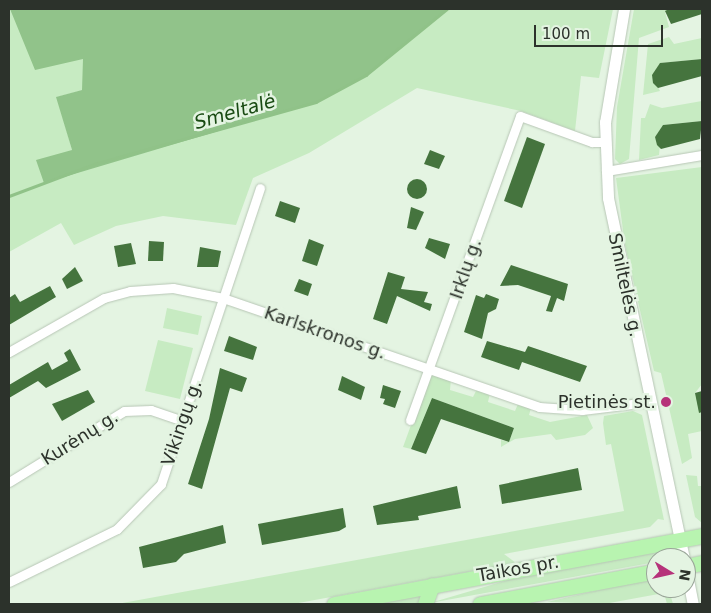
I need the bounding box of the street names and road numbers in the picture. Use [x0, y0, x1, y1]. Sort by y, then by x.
street label: Smiltelės g. [603, 231, 647, 339]
street label: Irklų g. [446, 236, 486, 302]
street label: Karlskronos g. [261, 302, 389, 364]
street label: Vikingų g. [157, 377, 207, 469]
street label: Kurėnų g. [38, 406, 122, 470]
street label: Taikos pr. [475, 551, 561, 587]

